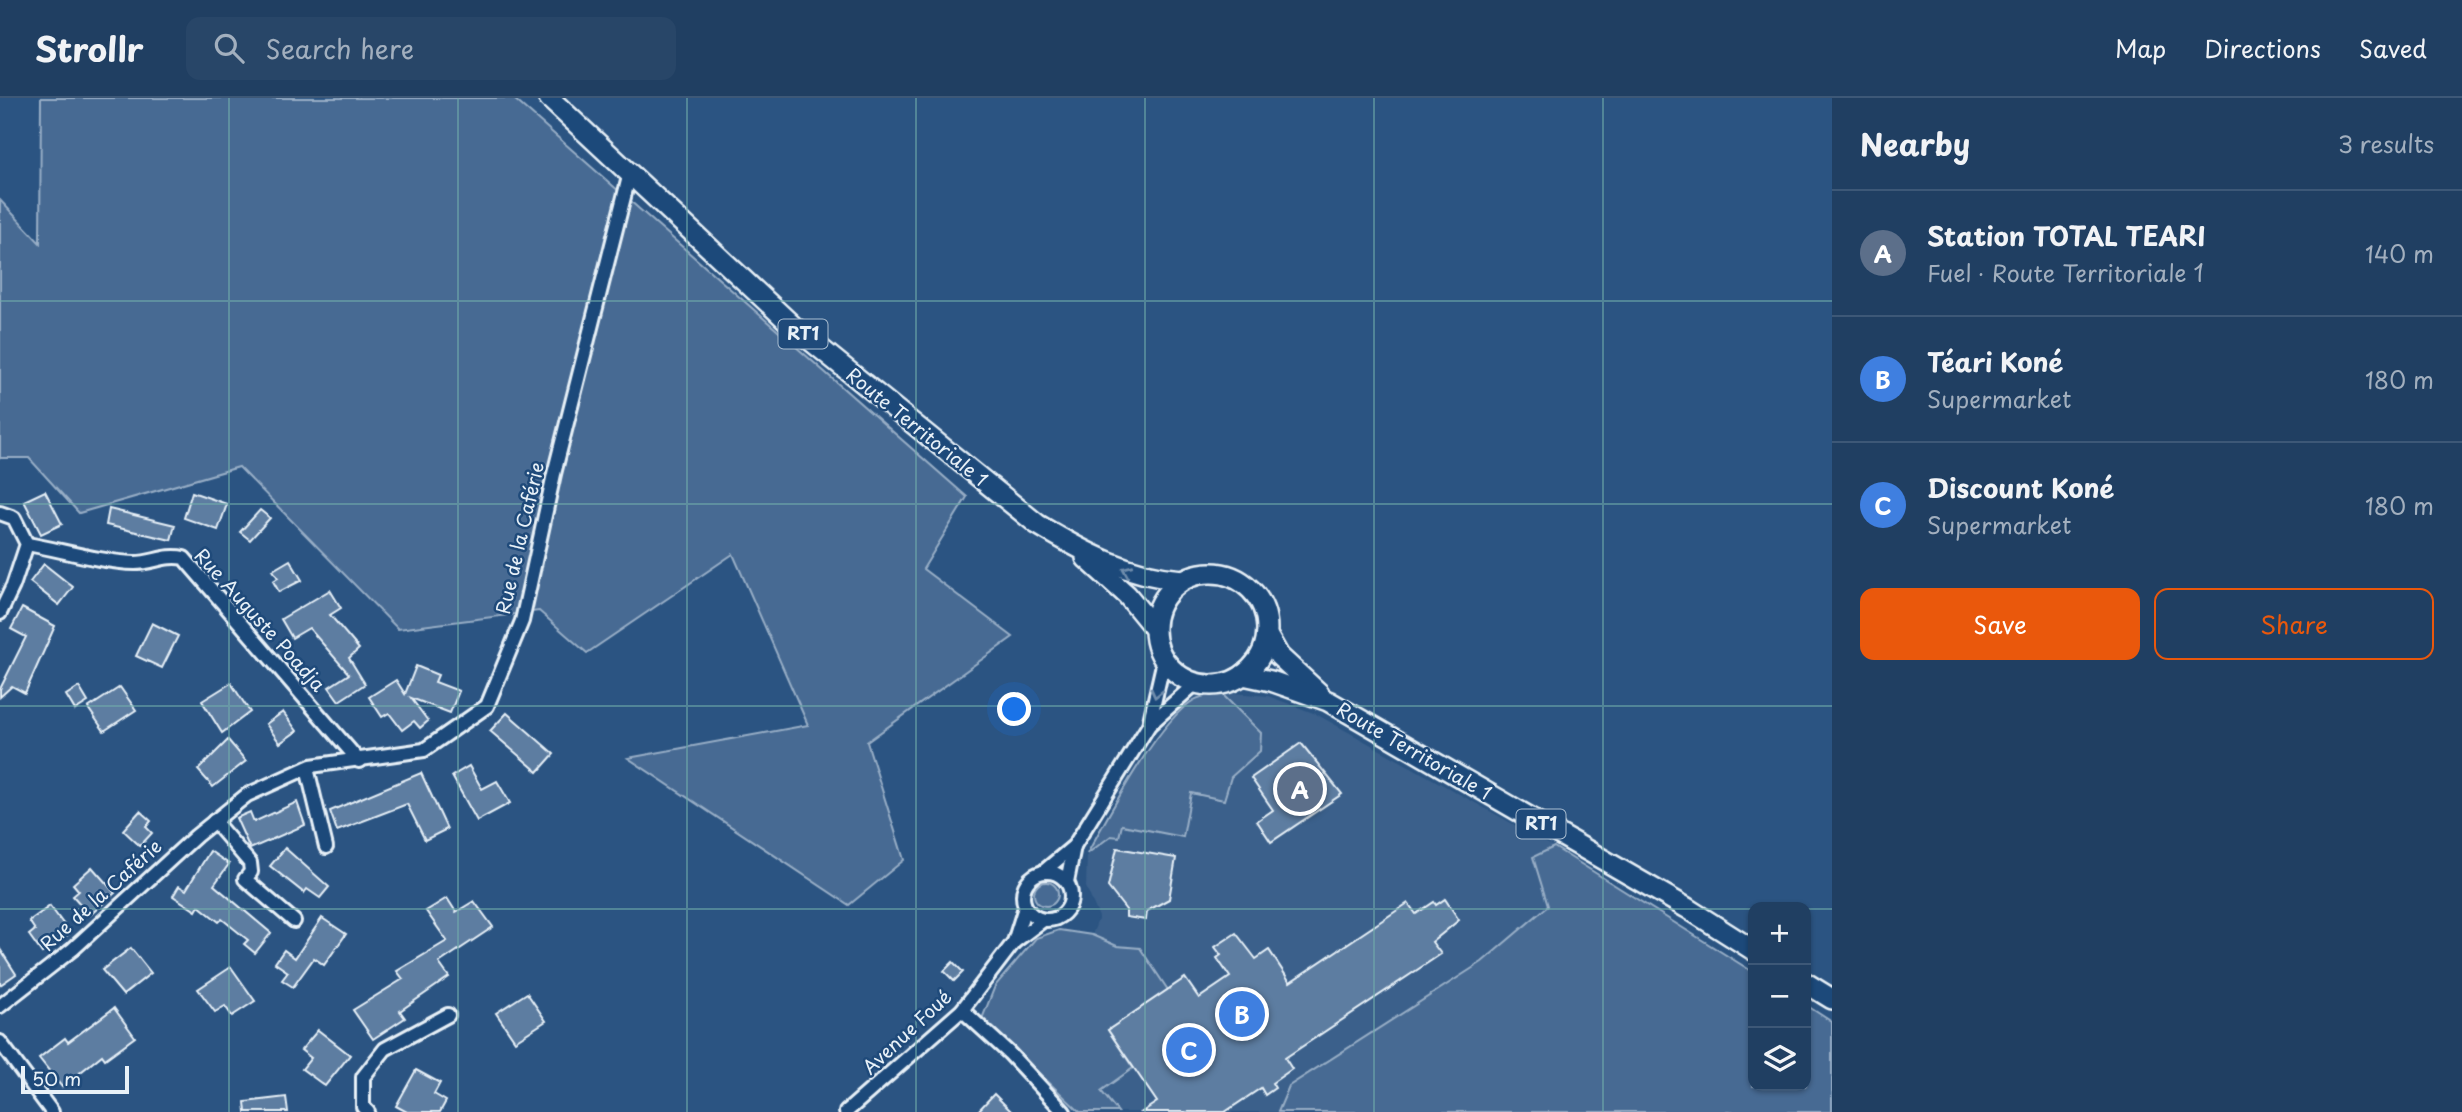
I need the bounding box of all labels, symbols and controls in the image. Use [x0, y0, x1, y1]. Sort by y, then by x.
search box [186, 17, 676, 80]
text: Strollr [35, 23, 144, 73]
icon: search [210, 29, 248, 67]
text: Search here [266, 29, 414, 68]
text: Map [2115, 30, 2166, 66]
text: Directions [2204, 30, 2321, 66]
text: Saved [2359, 30, 2427, 66]
text: Nearby [1860, 121, 1970, 166]
text: 3 results [2338, 126, 2434, 161]
text: Station TOTAL TEARI [1927, 216, 2206, 255]
text: A [1874, 236, 1892, 271]
text: 140 m [2365, 236, 2434, 271]
text: Fuel · Route Territoriale 1 [1927, 255, 2204, 290]
road number: RT1 [778, 320, 828, 348]
text: Téari Koné [1927, 342, 2063, 381]
street label: Route Territoriale 1 [841, 360, 995, 492]
text: B [1875, 362, 1891, 397]
text: 180 m [2365, 362, 2434, 397]
text: Supermarket [1927, 381, 2071, 416]
street label: Rue de la Caférie [488, 459, 550, 617]
text: Discount Koné [1927, 468, 2114, 507]
text: C [1874, 488, 1892, 523]
text: 180 m [2365, 488, 2434, 523]
text: Supermarket [1927, 507, 2071, 542]
street label: Rue Auguste Poadja [189, 542, 333, 697]
one-way arrow [1122, 564, 1134, 578]
button: Save [1860, 588, 2140, 660]
button: Share [2154, 588, 2434, 660]
one-way arrow [1150, 687, 1165, 699]
your location [997, 692, 1031, 726]
street label: Route Territoriale 1 [1332, 694, 1497, 806]
pin: A [1277, 763, 1323, 815]
road number: RT1 [1516, 810, 1566, 838]
street label: Rue de la Caférie [33, 832, 167, 957]
map controls [1748, 902, 1811, 1091]
button: + [1748, 902, 1811, 965]
button: − [1748, 965, 1811, 1028]
street label: Avenue Foué [855, 982, 957, 1080]
pin: B [1219, 988, 1265, 1040]
pin: C [1166, 1024, 1212, 1076]
button: layers [1748, 1028, 1811, 1091]
scale bar [21, 1063, 130, 1095]
text: 50 m [32, 1064, 81, 1092]

